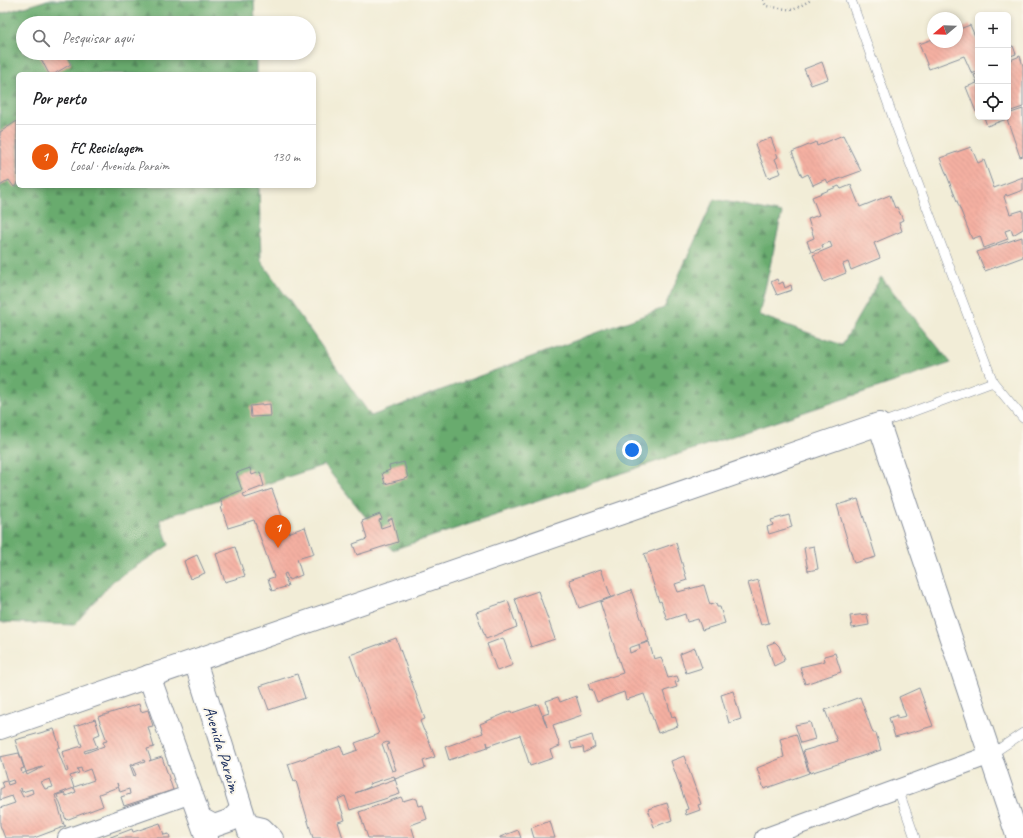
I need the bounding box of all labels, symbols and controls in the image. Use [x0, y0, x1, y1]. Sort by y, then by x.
north arrow [927, 12, 963, 48]
map controls [975, 12, 1011, 120]
button: + [975, 12, 1011, 48]
search box [16, 16, 316, 60]
icon: search [30, 27, 52, 49]
text: Pesquisar aqui [62, 29, 133, 48]
button: − [975, 48, 1011, 84]
button: locate [975, 84, 1011, 120]
text: Por perto [32, 88, 86, 109]
text: FC Reciclagem [70, 139, 143, 158]
text: 1 [42, 149, 48, 165]
text: 130 m [272, 149, 300, 165]
text: Local · Avenida Paraim [70, 158, 169, 174]
your location [622, 440, 642, 460]
pin: 1 [265, 515, 291, 548]
street label: Avenida Paraim [199, 703, 246, 796]

